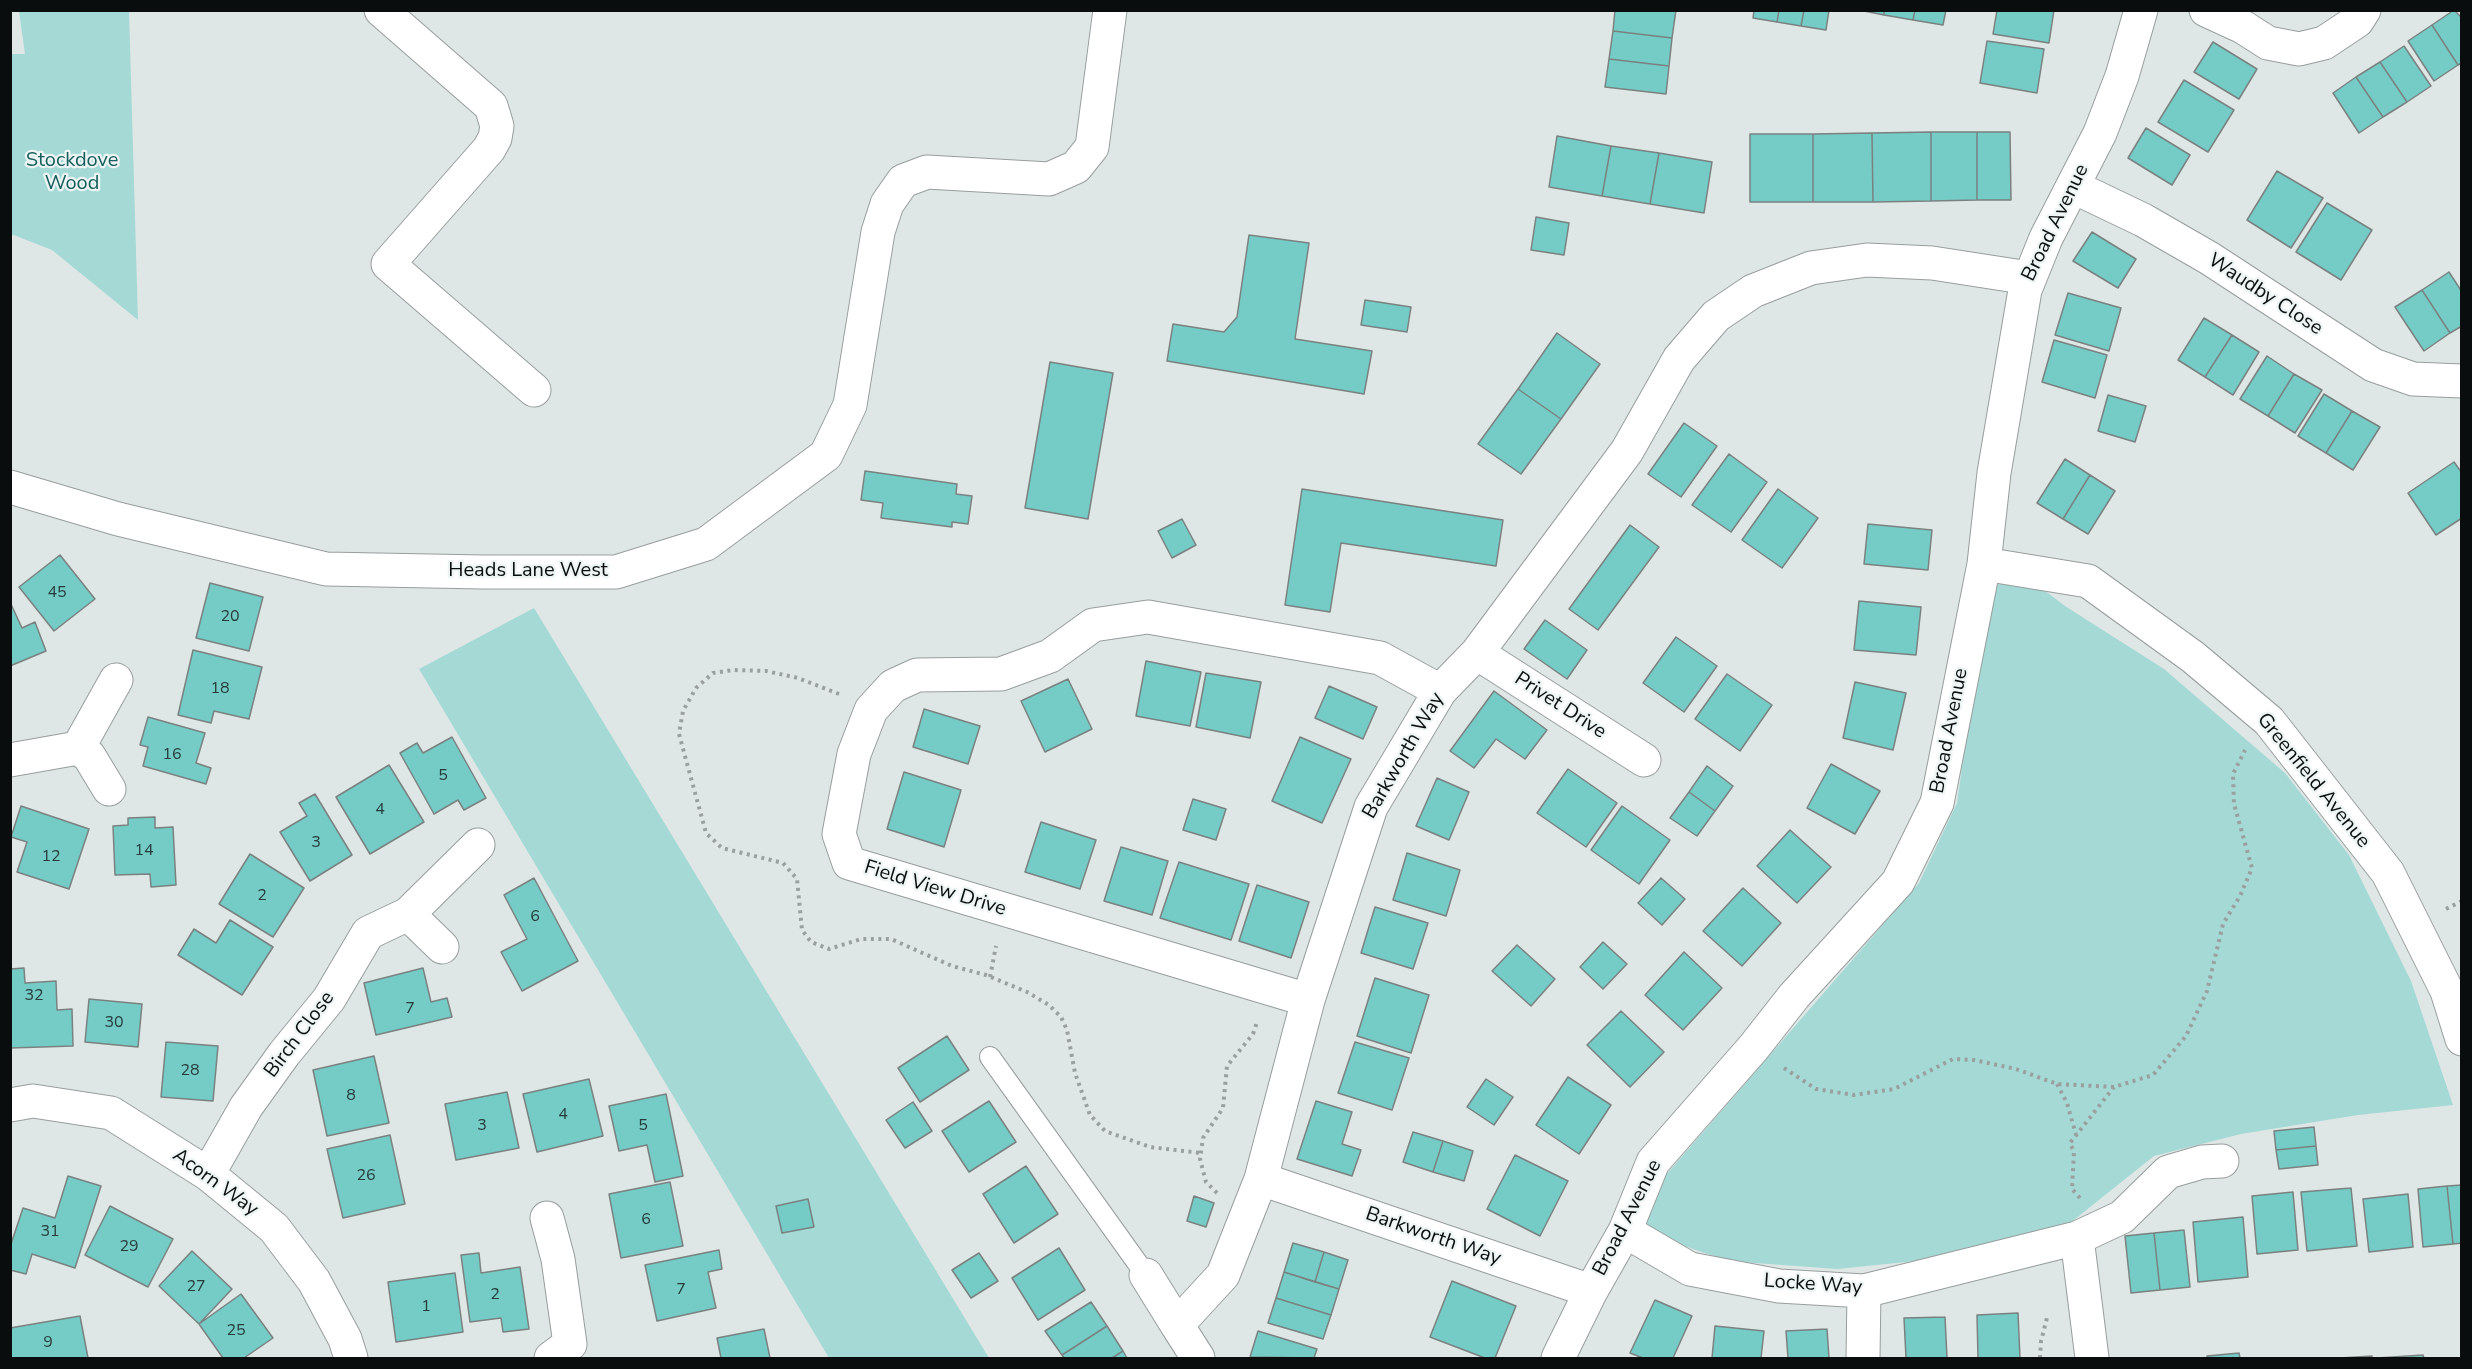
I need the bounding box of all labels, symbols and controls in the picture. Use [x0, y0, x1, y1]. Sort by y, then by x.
park label: Stockdove Wood [26, 149, 118, 196]
street label: Broad Avenue [2017, 161, 2095, 285]
street label: Waudby Close [2203, 249, 2327, 341]
street label: Heads Lane West [448, 559, 608, 583]
house number: 45 [47, 583, 67, 603]
house number: 20 [220, 607, 240, 627]
street label: Broad Avenue [1926, 666, 1974, 796]
street label: Privet Drive [1510, 667, 1610, 745]
house number: 18 [210, 679, 230, 699]
street label: Barkworth Way [1358, 689, 1450, 823]
street label: Greenfield Avenue [2251, 709, 2375, 853]
house number: 16 [162, 745, 182, 765]
house number: 5 [438, 766, 448, 786]
house number: 4 [375, 800, 385, 820]
house number: 3 [311, 833, 321, 853]
house number: 14 [134, 841, 154, 861]
house number: 12 [41, 847, 61, 867]
street label: Field View Drive [861, 856, 1009, 922]
house number: 2 [257, 886, 267, 906]
house number: 6 [530, 907, 540, 927]
house number: 32 [24, 986, 44, 1006]
street label: Birch Close [260, 987, 340, 1083]
house number: 7 [405, 999, 415, 1019]
house number: 30 [104, 1013, 124, 1033]
house number: 28 [180, 1061, 200, 1081]
house number: 8 [346, 1086, 356, 1106]
house number: 4 [558, 1105, 568, 1125]
house number: 3 [477, 1116, 487, 1136]
house number: 5 [638, 1116, 648, 1136]
street label: Acorn Way [168, 1144, 262, 1222]
street label: Broad Avenue [1588, 1156, 1668, 1280]
house number: 26 [356, 1166, 376, 1186]
street label: Barkworth Way [1362, 1203, 1504, 1271]
house number: 6 [641, 1210, 651, 1230]
house number: 31 [40, 1222, 60, 1242]
house number: 29 [119, 1237, 139, 1257]
street label: Locke Way [1763, 1270, 1863, 1300]
house number: 27 [186, 1277, 206, 1297]
house number: 7 [676, 1280, 686, 1300]
house number: 2 [490, 1285, 500, 1305]
house number: 1 [421, 1297, 431, 1317]
house number: 25 [226, 1321, 246, 1341]
house number: 9 [43, 1333, 53, 1353]

